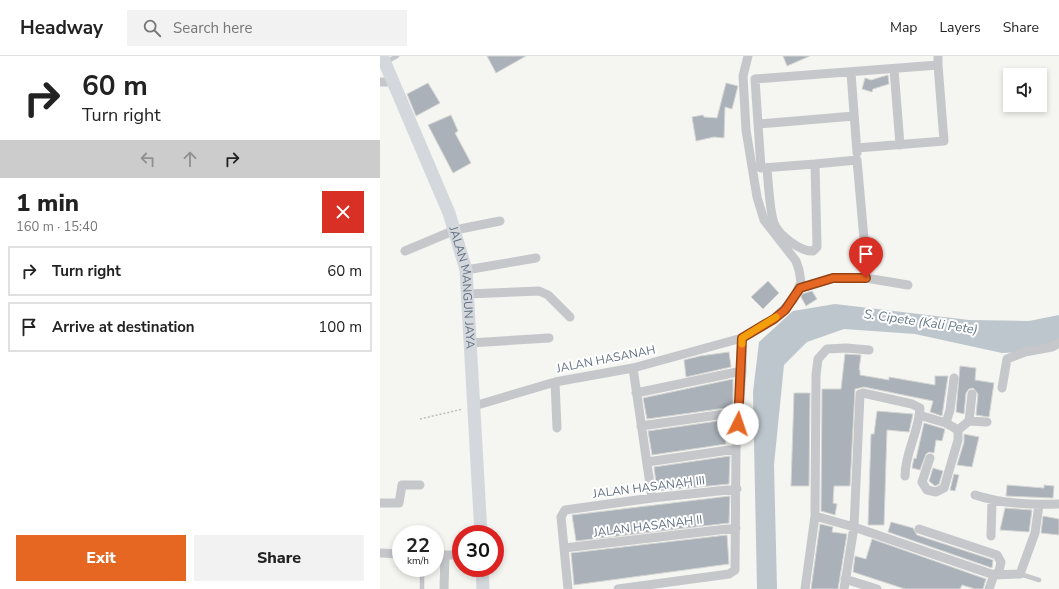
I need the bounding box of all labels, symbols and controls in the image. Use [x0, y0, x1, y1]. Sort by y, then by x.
search box [127, 10, 407, 46]
text: Headway [20, 15, 103, 41]
icon: search [141, 17, 163, 39]
text: Search here [173, 18, 253, 38]
text: Map [890, 18, 917, 37]
text: Layers [939, 18, 981, 37]
text: Share [1003, 18, 1039, 37]
text: 60 m [82, 67, 148, 105]
map controls [1003, 68, 1047, 112]
button: sound [1003, 68, 1047, 112]
icon: right [16, 72, 68, 124]
text: Turn right [82, 103, 161, 127]
icon: left [137, 148, 159, 170]
icon: ahead [179, 148, 201, 170]
icon: right [221, 148, 243, 170]
text: 1 min [16, 187, 79, 219]
button: close [322, 191, 364, 233]
text: 160 m · 15:40 [16, 218, 98, 236]
street label: JALAN MANGUN JAYA [445, 223, 478, 349]
pin [849, 237, 883, 278]
icon: arrive [855, 243, 877, 265]
icon: right [18, 260, 40, 282]
text: Turn right [52, 261, 121, 281]
text: 60 m [327, 261, 362, 281]
water label: S. Cipete (Kali Pete) [863, 305, 979, 339]
icon: arrive [18, 316, 40, 338]
text: Arrive at destination [52, 317, 195, 337]
text: 100 m [318, 317, 362, 337]
street label: JALAN HASANAH [554, 342, 657, 377]
position arrow [717, 403, 759, 445]
street label: JALAN HASANAH III [591, 472, 706, 502]
street label: JALAN HASANAH II [592, 511, 703, 541]
speed limit sign: 30 [452, 525, 504, 577]
text: 22 [406, 532, 430, 559]
button: Exit [16, 535, 186, 581]
button: Share [194, 535, 364, 581]
text: km/h [407, 554, 429, 568]

